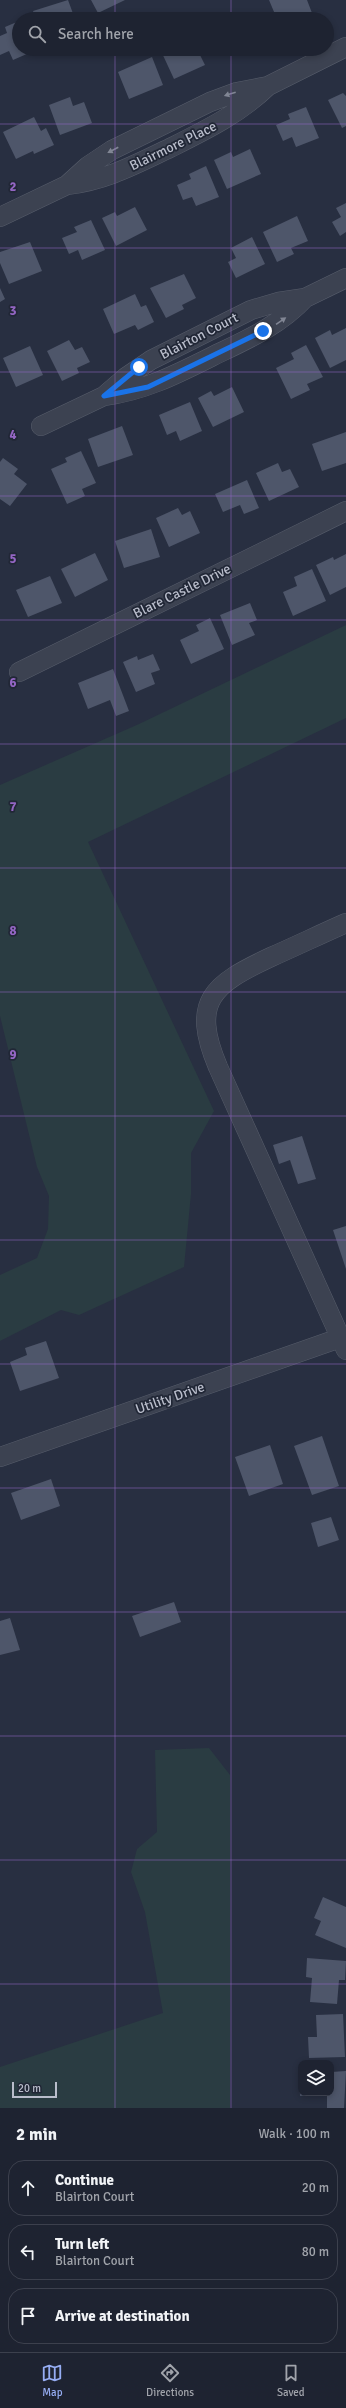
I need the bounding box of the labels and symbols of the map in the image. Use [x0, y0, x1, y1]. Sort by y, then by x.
one-way arrow [224, 91, 236, 97]
street label: Blairmore Place [127, 118, 219, 174]
one-way arrow [107, 147, 119, 153]
text: 2 [9, 179, 17, 195]
text: 3 [9, 303, 17, 319]
street label: Blairton Court [157, 309, 241, 363]
one-way arrow [275, 317, 286, 325]
route end [254, 322, 272, 340]
route start [130, 358, 148, 376]
text: 4 [9, 427, 17, 443]
text: 5 [9, 551, 17, 567]
street label: Blare Castle Drive [130, 560, 234, 622]
text: 6 [9, 675, 17, 691]
text: 7 [9, 799, 17, 815]
text: 8 [9, 923, 17, 939]
text: 9 [9, 1047, 17, 1063]
street label: Utility Drive [133, 1378, 207, 1418]
scale bar [12, 2080, 57, 2099]

